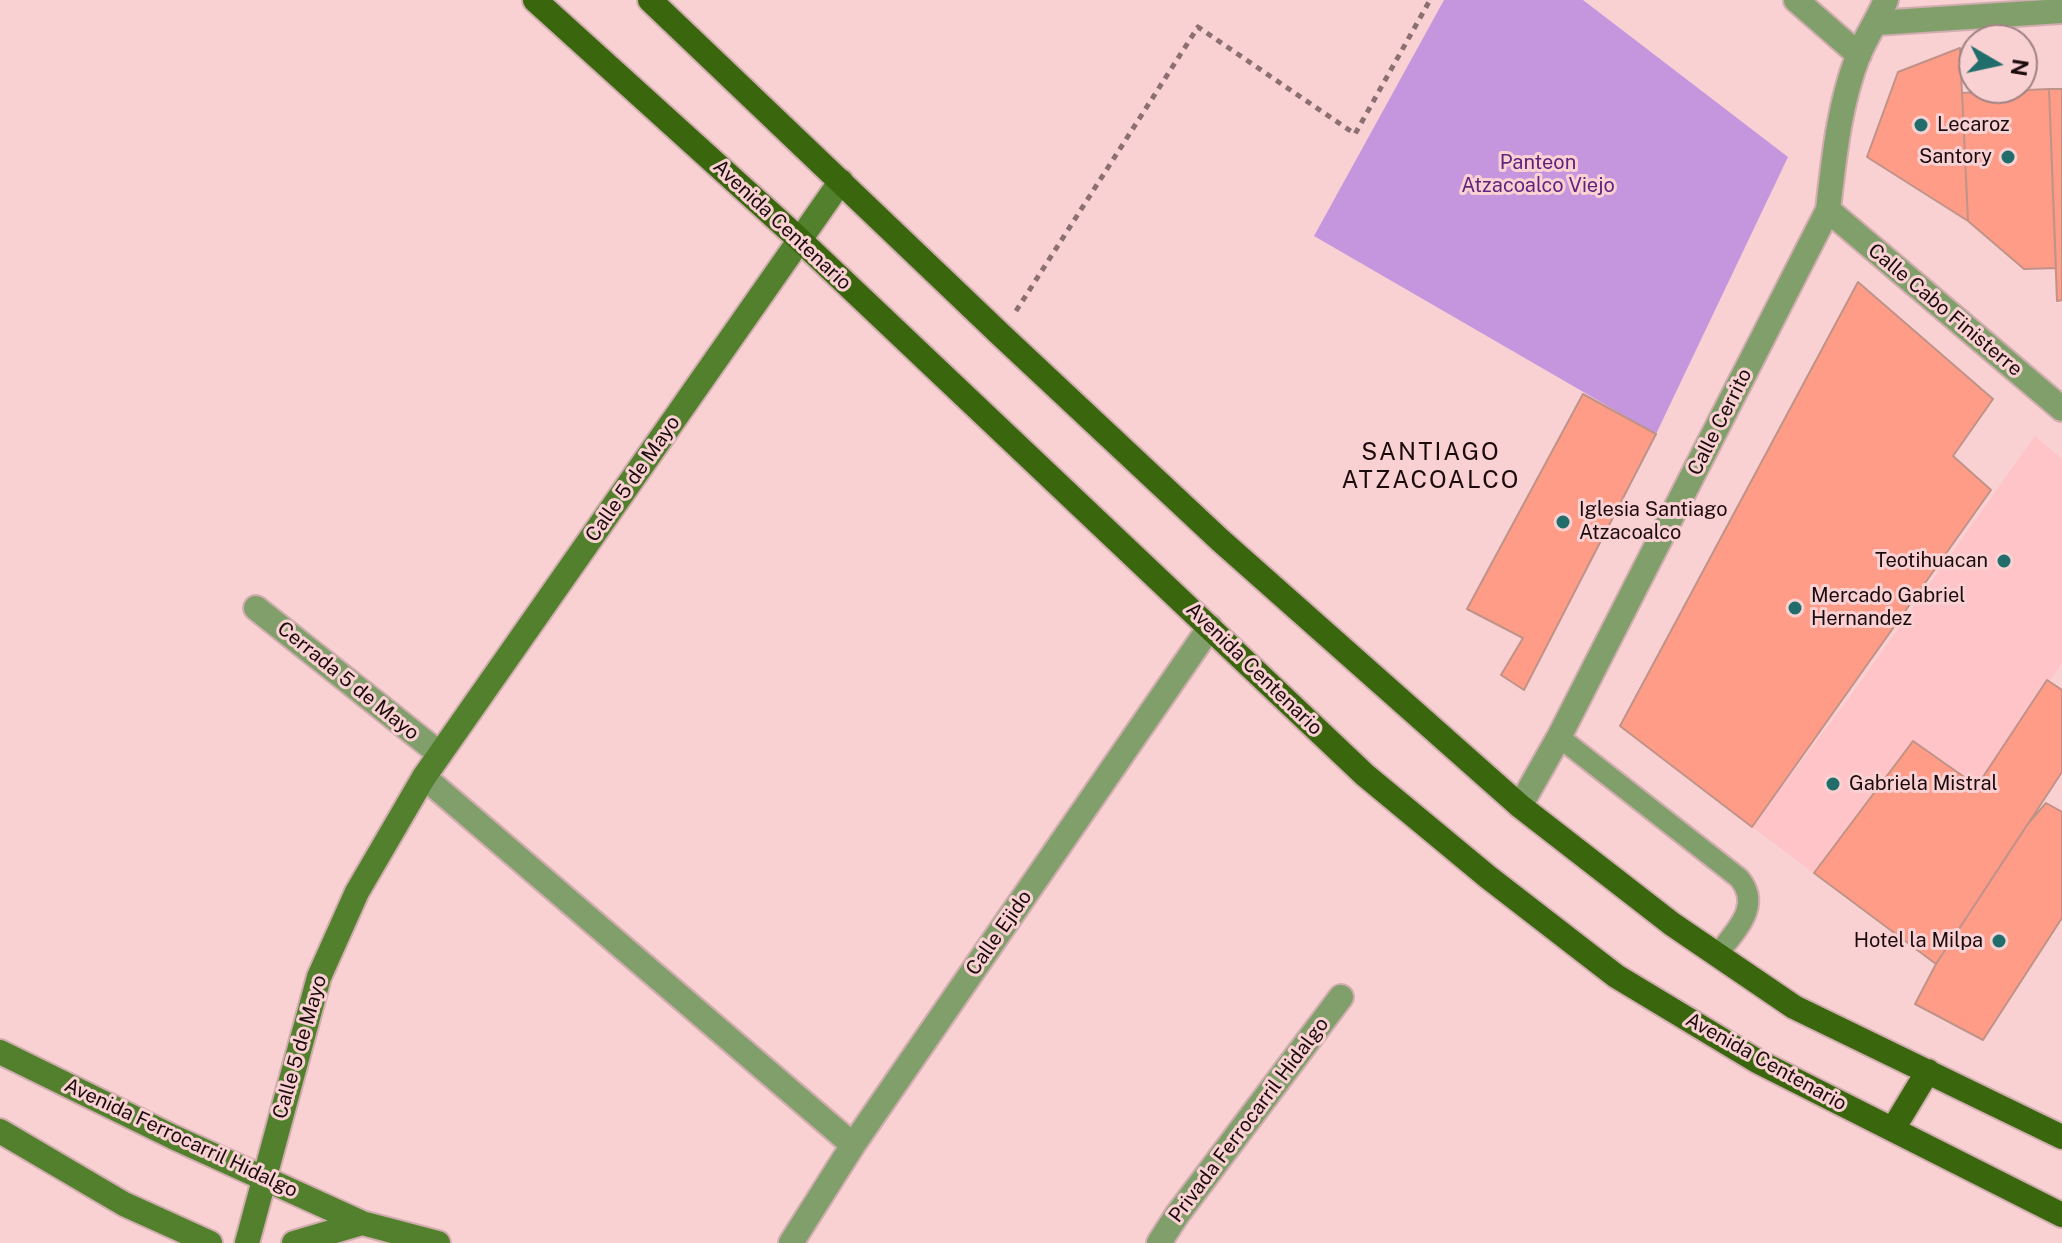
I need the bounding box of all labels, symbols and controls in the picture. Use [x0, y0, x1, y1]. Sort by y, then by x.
north arrow [1958, 24, 2038, 104]
text: N [2006, 57, 2034, 78]
place label: Lecaroz [1937, 113, 2010, 137]
marker: Lecaroz [1912, 116, 1930, 134]
place label: Santory [1919, 145, 1992, 169]
marker: Santory [1999, 148, 2017, 166]
park label: Panteon Atzacoalco Viejo [1461, 151, 1615, 198]
street label: Avenida Centenario [708, 155, 856, 295]
street label: Calle Cabo Finisterre [1863, 238, 2027, 382]
street label: Calle Cerrito [1683, 365, 1757, 479]
street label: Calle 5 de Mayo [581, 411, 685, 547]
district label: SANTIAGO ATZACOALCO [1342, 439, 1520, 495]
place label: Iglesia Santiago Atzacoalco [1579, 498, 1728, 545]
marker: Iglesia Santiago Atzacoalco [1554, 513, 1572, 531]
place label: Teotihuacan [1875, 549, 1988, 573]
marker: Teotihuacan [1995, 552, 2013, 570]
place label: Mercado Gabriel Hernandez [1811, 584, 1965, 631]
street label: Avenida Centenario [1181, 598, 1327, 740]
marker: Mercado Gabriel Hernandez [1786, 599, 1804, 617]
street label: Cerrada 5 de Mayo [272, 617, 424, 745]
place label: Gabriela Mistral [1849, 772, 1998, 796]
marker: Gabriela Mistral [1824, 775, 1842, 793]
street label: Calle Ejido [961, 886, 1037, 980]
place label: Hotel la Milpa [1854, 929, 1983, 953]
marker: Hotel la Milpa [1990, 932, 2008, 950]
street label: Calle 5 de Mayo [268, 972, 332, 1122]
street label: Avenida Centenario [1681, 1008, 1851, 1116]
street label: Privada Ferrocarril Hidalgo [1164, 1013, 1334, 1227]
street label: Avenida Ferrocarril Hidalgo [61, 1073, 301, 1203]

